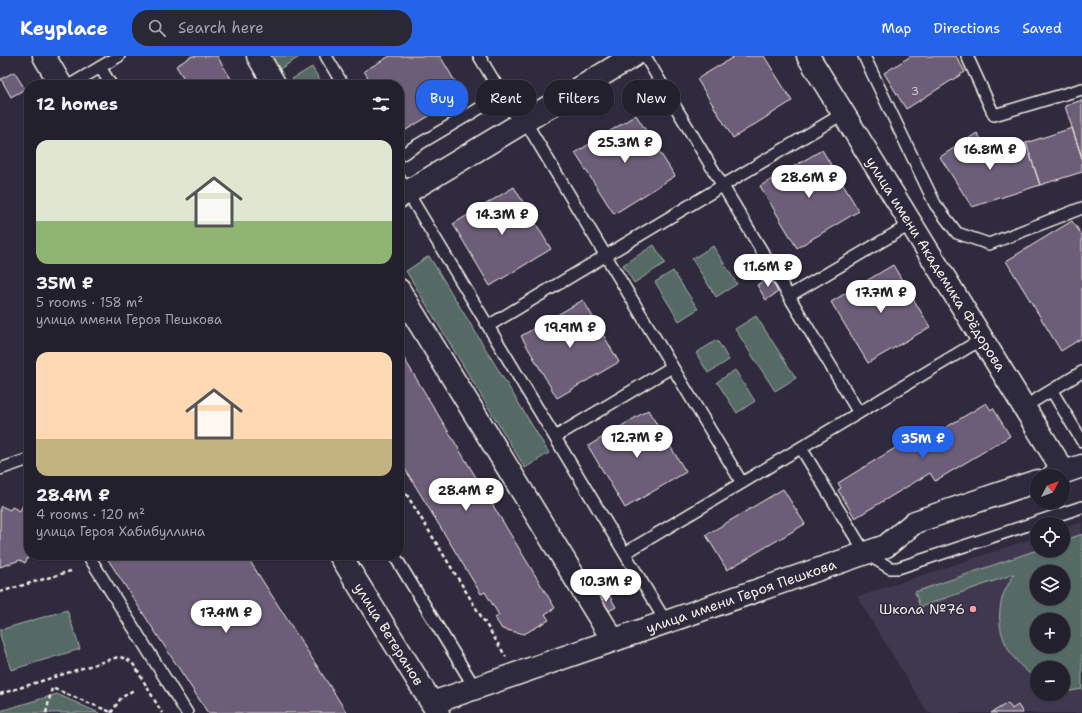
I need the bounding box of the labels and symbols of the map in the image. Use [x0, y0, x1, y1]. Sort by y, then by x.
house number: 3 [911, 83, 919, 99]
pin: 25.3M ₽ [588, 130, 662, 164]
pin: 16.8M ₽ [953, 137, 1027, 171]
street label: улица имени Академика Фёдорова [862, 153, 1010, 375]
pin: 28.6M ₽ [772, 165, 846, 199]
pin: 14.3M ₽ [465, 202, 539, 236]
pin: 11.6M ₽ [731, 254, 805, 288]
pin: 17.7M ₽ [844, 280, 918, 314]
pin: 19.9M ₽ [533, 315, 607, 349]
pin: 12.7M ₽ [600, 425, 674, 459]
pin: 35M ₽ [895, 426, 951, 460]
north arrow [1030, 469, 1070, 509]
pin: 28.4M ₽ [429, 478, 503, 512]
street label: улица имени Героя Пешкова [643, 555, 839, 637]
pin: 10.3M ₽ [569, 569, 643, 603]
street label: улица Ветеранов [350, 579, 428, 689]
pin: 17.4M ₽ [189, 600, 263, 634]
place label: Школа №76 [879, 600, 965, 618]
marker: Школа №76 [968, 604, 978, 614]

